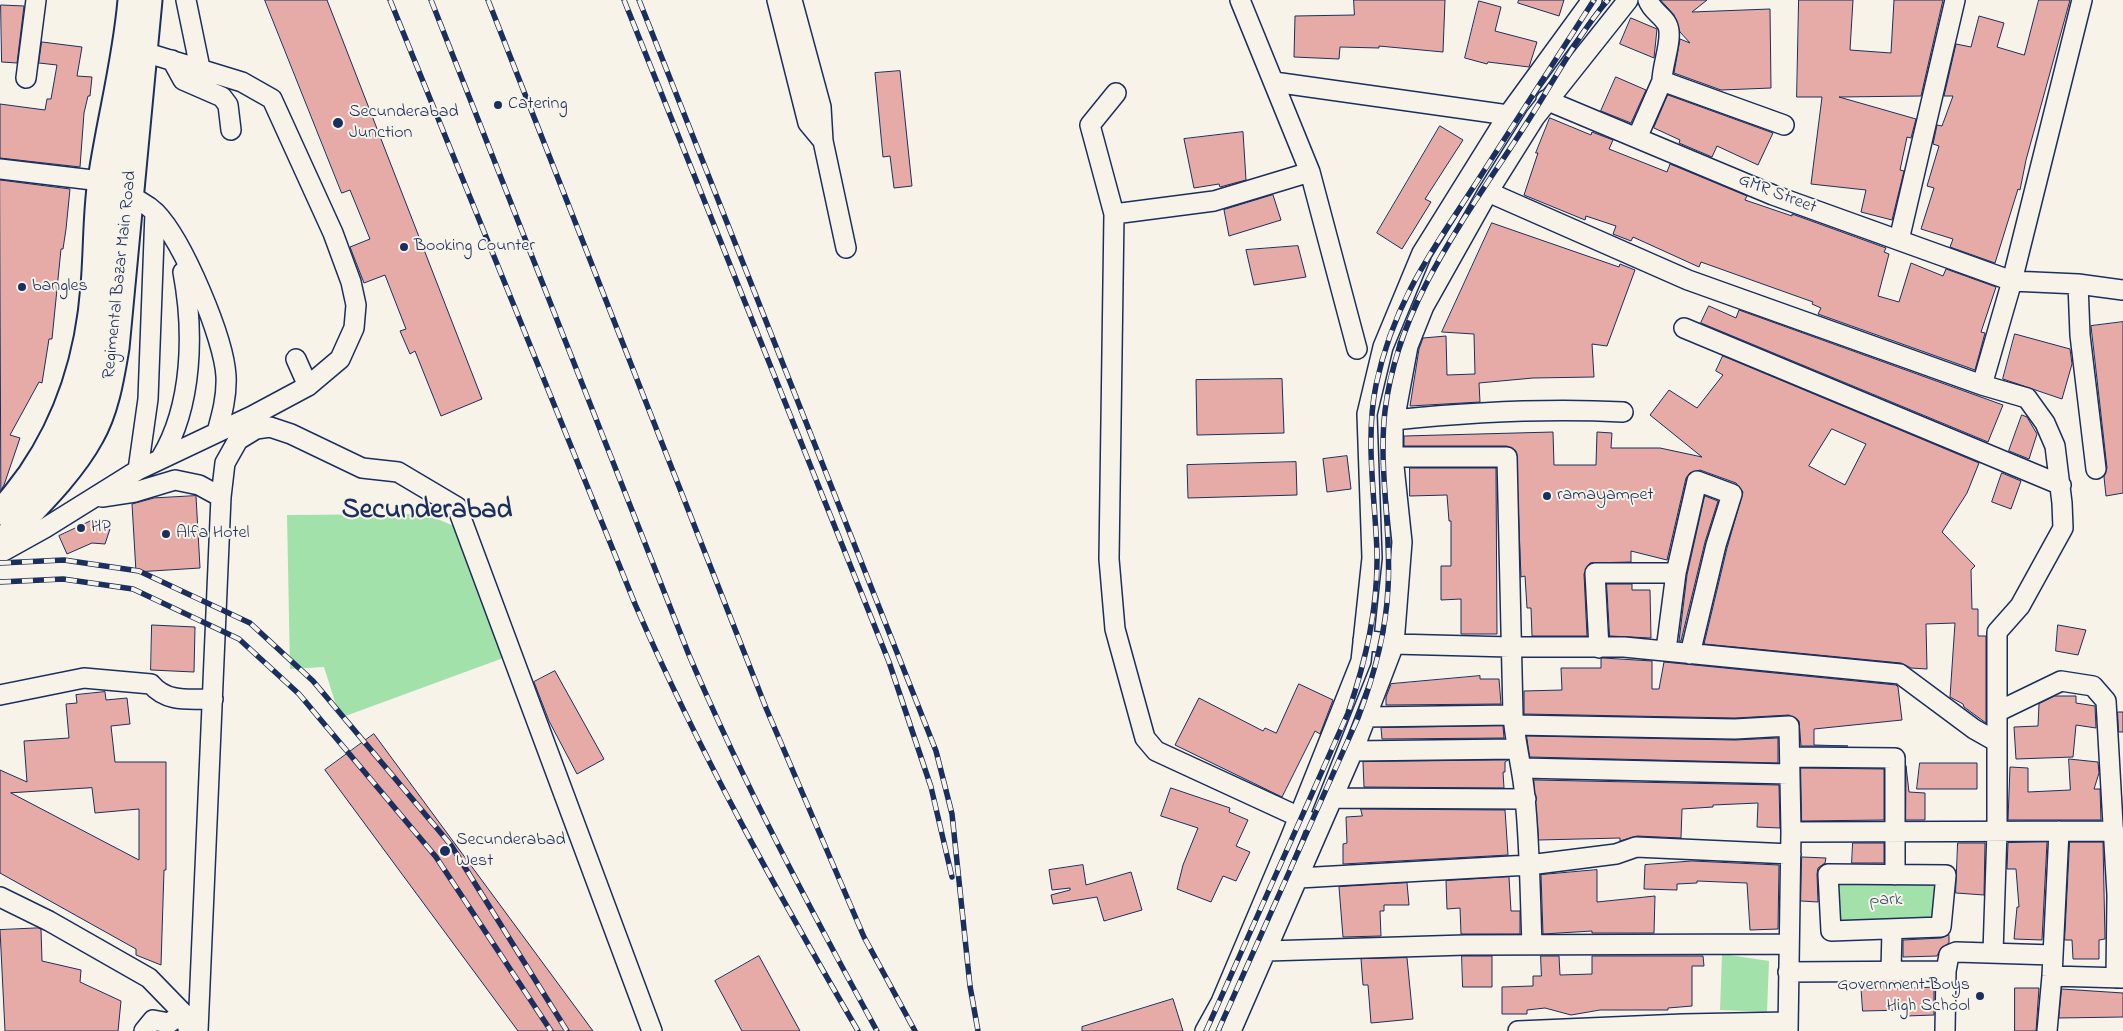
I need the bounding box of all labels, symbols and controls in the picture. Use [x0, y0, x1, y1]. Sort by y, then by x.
place label: Catering [508, 94, 568, 116]
marker: Catering [492, 99, 504, 111]
place label: Secunderabad Junction [349, 102, 459, 144]
marker: Secunderabad Junction [331, 116, 345, 130]
street label: Regimental Bazar Main Road [99, 170, 143, 380]
street label: GMR Street [1735, 170, 1819, 220]
place label: Booking Counter [414, 236, 535, 258]
marker: Booking Counter [398, 241, 410, 253]
place label: bangles [32, 276, 88, 298]
marker: bangles [16, 281, 28, 293]
place label: ramayampet [1557, 485, 1654, 507]
marker: ramayampet [1541, 490, 1553, 502]
district label: Secunderabad [342, 495, 512, 529]
place label: HP [91, 517, 111, 539]
marker: HP [75, 522, 87, 534]
place label: Alfa Hotel [176, 523, 250, 545]
marker: Alfa Hotel [160, 528, 172, 540]
place label: Secunderabad West [456, 830, 566, 872]
marker: Secunderabad West [438, 844, 452, 858]
park label: park [1870, 890, 1902, 912]
place label: Government Boys High School [1837, 975, 1970, 1018]
marker: Government Boys High School [1974, 990, 1986, 1002]

